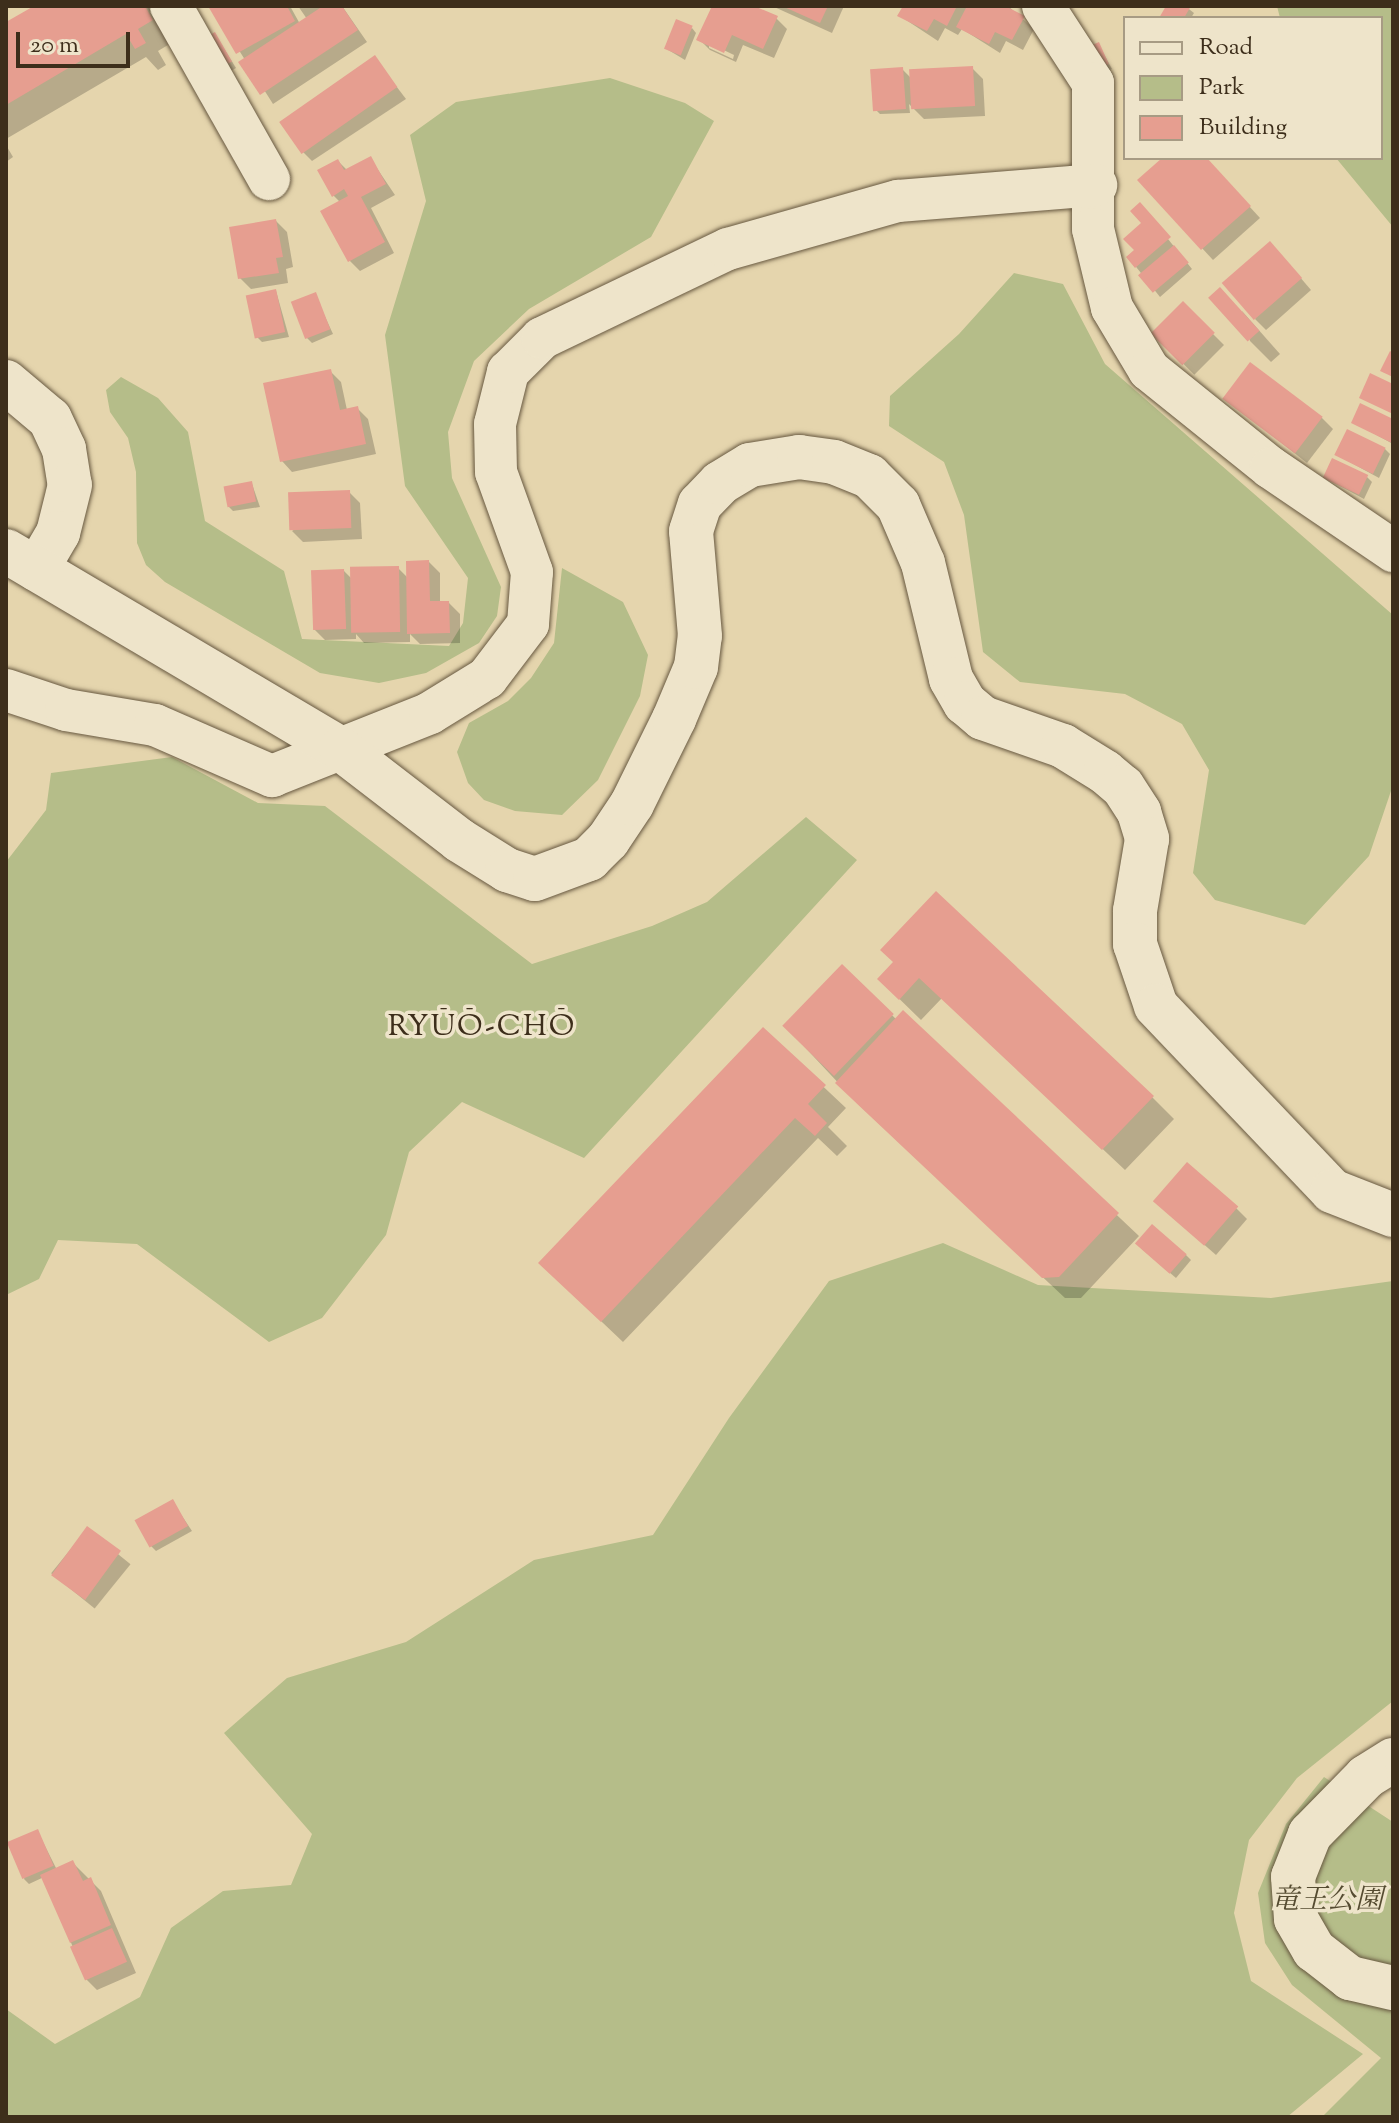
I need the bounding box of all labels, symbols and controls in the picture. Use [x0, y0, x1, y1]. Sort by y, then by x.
scale bar [20, 16, 134, 66]
legend [1123, 16, 1383, 160]
text: 20 m [30, 29, 79, 63]
text: Road [1199, 31, 1253, 65]
text: Park [1199, 71, 1245, 105]
text: Building [1199, 111, 1287, 145]
district label: RYŪŌ-CHŌ [388, 1010, 576, 1046]
park label: 竜王公園 [1271, 1884, 1383, 1918]

